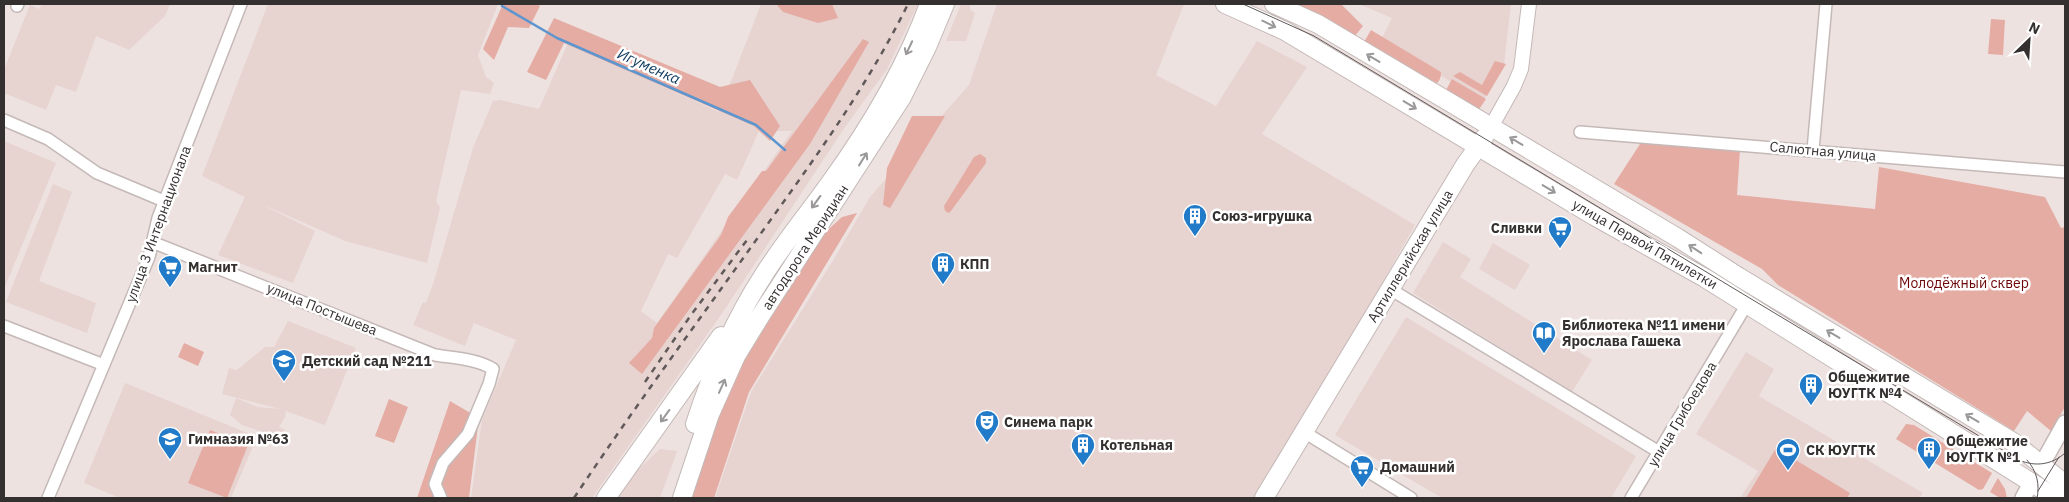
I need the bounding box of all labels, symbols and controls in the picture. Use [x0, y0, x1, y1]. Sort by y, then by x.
north arrow [2004, 15, 2054, 65]
text: N [2026, 18, 2043, 39]
one-way arrow [1261, 19, 1276, 29]
one-way arrow [904, 41, 914, 56]
water label: Игуменка [615, 44, 684, 88]
one-way arrow [1367, 52, 1381, 62]
one-way arrow [1402, 101, 1416, 111]
one-way arrow [1510, 136, 1524, 146]
street label: Салютная улица [1769, 137, 1878, 165]
street label: улица 3 Интернационала [121, 143, 195, 305]
one-way arrow [858, 153, 868, 167]
street label: автодорога Меридиан [758, 181, 852, 313]
one-way arrow [1542, 184, 1556, 194]
street label: Артиллерийская улица [1363, 186, 1457, 326]
one-way arrow [811, 195, 822, 208]
street label: улица Первой Пятилетки [1569, 195, 1721, 293]
building icon: Союз-игрушка [1182, 203, 1208, 237]
place label: Союз-игрушка [1212, 207, 1312, 225]
supermarket icon: Сливки [1547, 215, 1573, 249]
place label: Сливки [1491, 219, 1542, 237]
one-way arrow [1688, 244, 1702, 254]
building icon: КПП [930, 251, 956, 285]
supermarket icon: Магнит [157, 254, 183, 288]
place label: КПП [960, 255, 989, 273]
place label: Магнит [188, 258, 238, 276]
park label: Молодёжный сквер [1899, 274, 2029, 292]
street label: улица Постышева [264, 279, 380, 340]
place label: Библиотека №11 имени Ярослава Гашека [1562, 316, 1725, 350]
library icon: Библиотека №11 имени Ярослава Гашека [1531, 320, 1557, 354]
one-way arrow [1826, 329, 1840, 339]
school or university icon: Детский сад №211 [271, 348, 297, 382]
place label: Детский сад №211 [302, 352, 432, 370]
street label: улица Грибоедова [1644, 358, 1721, 470]
place label: Общежитие ЮУГТК №4 [1828, 368, 1910, 402]
building icon: Общежитие ЮУГТК №4 [1798, 372, 1824, 406]
one-way arrow [718, 379, 728, 394]
one-way arrow [660, 409, 670, 423]
theatre icon: Синема парк [974, 409, 1000, 443]
one-way arrow [1966, 412, 1980, 422]
place label: Синема парк [1004, 413, 1093, 431]
school or university icon: Гимназия №63 [157, 426, 183, 460]
place label: Гимназия №63 [188, 430, 289, 448]
building icon: Котельная [1070, 432, 1096, 466]
place label: Общежитие ЮУГТК №1 [1946, 432, 2028, 466]
place label: Котельная [1100, 436, 1173, 454]
building icon: Общежитие ЮУГТК №1 [1916, 436, 1942, 470]
sports icon: СК ЮУГТК [1775, 437, 1801, 471]
place label: СК ЮУГТК [1806, 441, 1876, 459]
supermarket icon: Домашний [1349, 454, 1375, 488]
place label: Домашний [1380, 458, 1455, 476]

